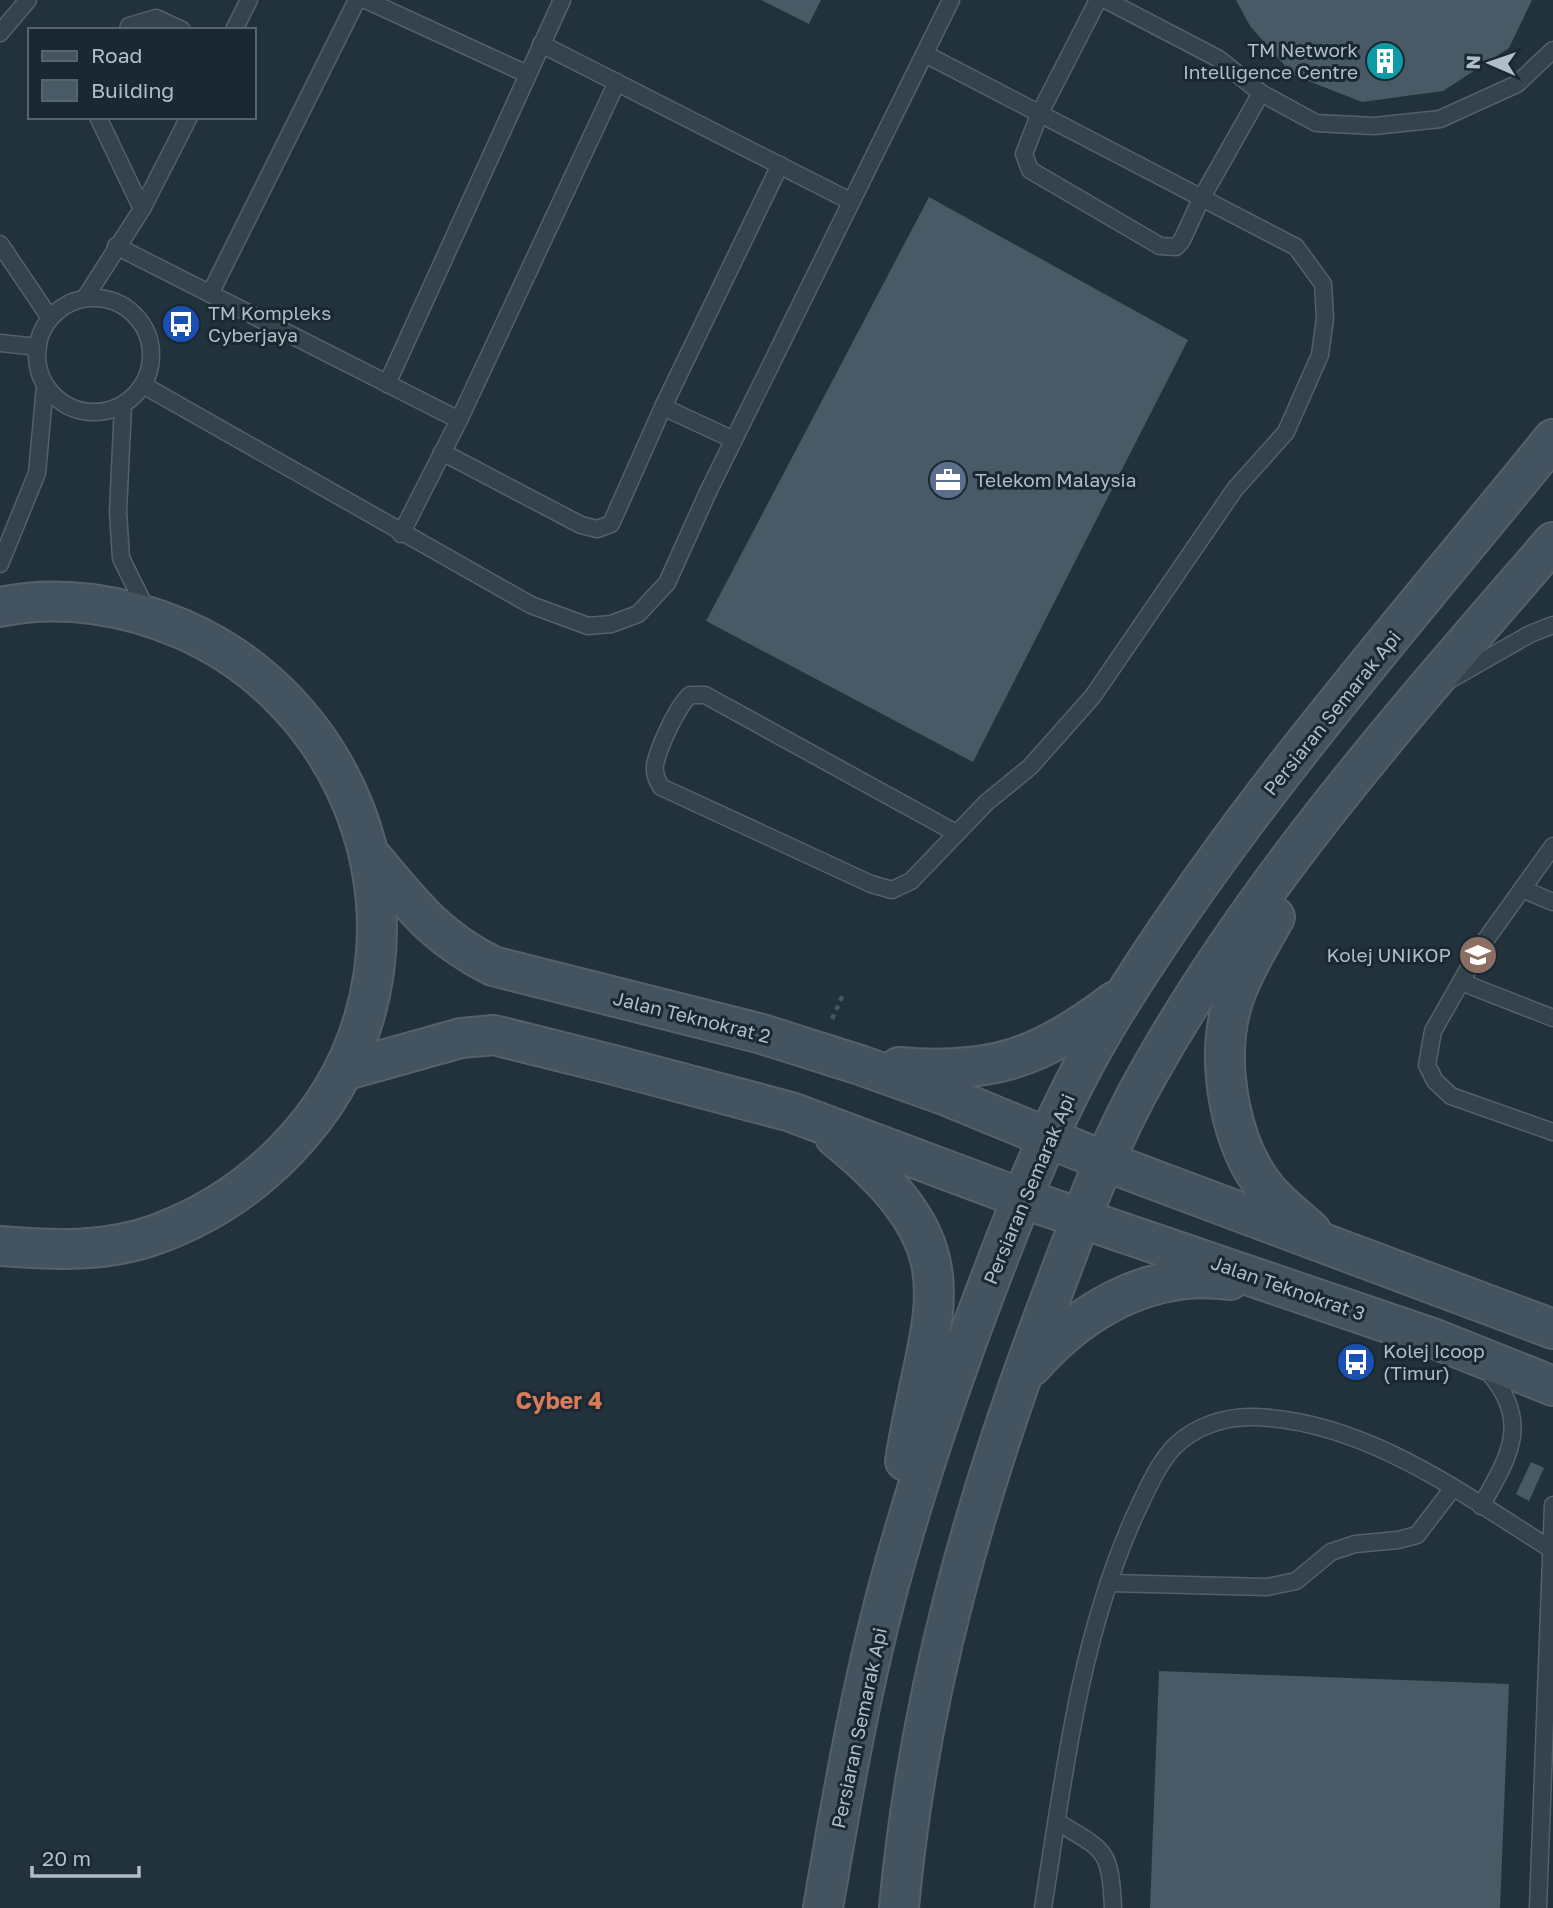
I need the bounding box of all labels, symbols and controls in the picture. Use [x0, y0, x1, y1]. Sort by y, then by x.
legend [28, 28, 256, 119]
north arrow [1455, 28, 1525, 98]
place label: TM Network Intelligence Centre [1183, 38, 1358, 83]
building icon: TM Network Intelligence Centre [1364, 40, 1406, 82]
text: Road [91, 42, 142, 68]
text: N [1461, 55, 1484, 70]
text: Building [91, 77, 174, 103]
place label: TM Kompleks Cyberjaya [208, 301, 331, 346]
bus stop icon: TM Kompleks Cyberjaya [160, 303, 202, 345]
office icon: Telekom Malaysia [927, 459, 969, 501]
place label: Telekom Malaysia [975, 468, 1136, 491]
street label: Persiaran Semarak Api [1258, 626, 1405, 799]
school or university icon: Kolej UNIKOP [1457, 934, 1499, 976]
place label: Kolej UNIKOP [1327, 943, 1451, 966]
street label: Jalan Teknokrat 2 [611, 986, 773, 1047]
street label: Persiaran Semarak Api [978, 1090, 1079, 1287]
street label: Jalan Teknokrat 3 [1208, 1250, 1368, 1325]
place label: Kolej Icoop (Timur) [1383, 1339, 1485, 1384]
bus stop icon: Kolej Icoop (Timur) [1335, 1341, 1377, 1383]
district label: Cyber 4 [516, 1386, 602, 1414]
street label: Persiaran Semarak Api [826, 1625, 891, 1830]
scale bar [32, 1834, 138, 1878]
text: 20 m [42, 1845, 91, 1871]

